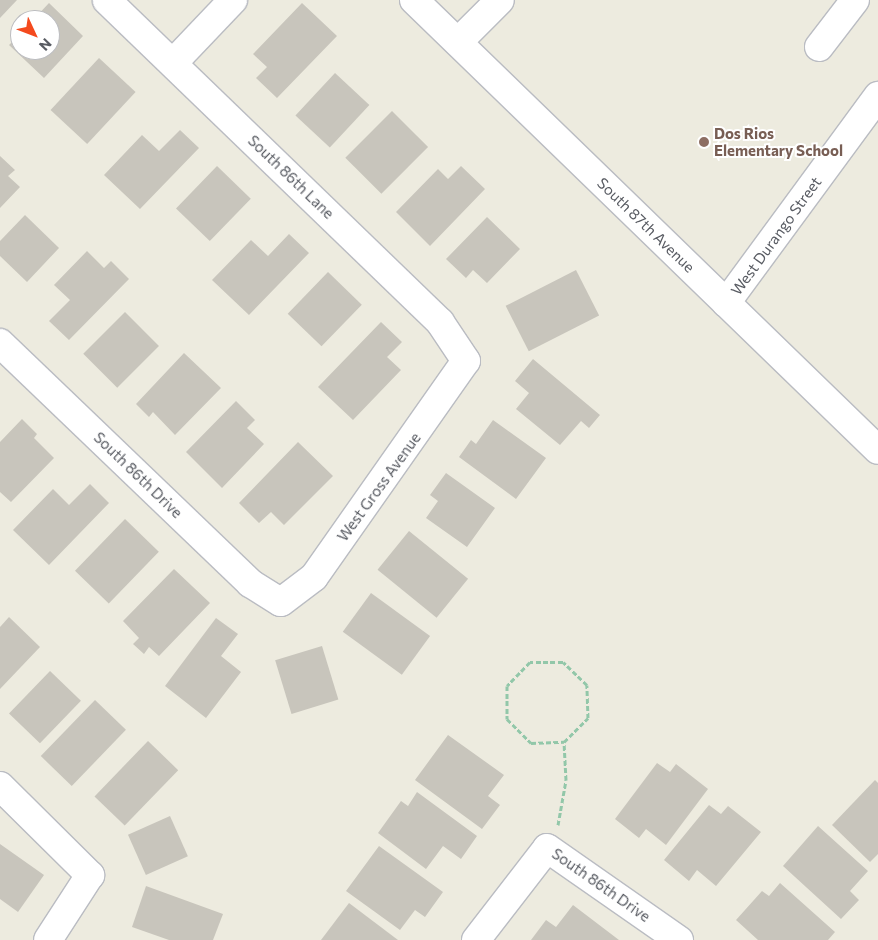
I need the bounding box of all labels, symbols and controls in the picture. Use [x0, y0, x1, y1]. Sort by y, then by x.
north arrow [10, 10, 60, 60]
text: N [36, 35, 55, 55]
place label: Dos Rios Elementary School [714, 124, 843, 159]
street label: South 86th Lane [244, 131, 338, 223]
marker: Dos Rios Elementary School [698, 136, 710, 148]
street label: West Durango Street [727, 173, 825, 299]
street label: South 87th Avenue [594, 174, 698, 276]
street label: South 86th Drive [90, 428, 186, 522]
street label: West Gross Avenue [334, 429, 424, 545]
street label: South 86th Drive [548, 844, 654, 926]

